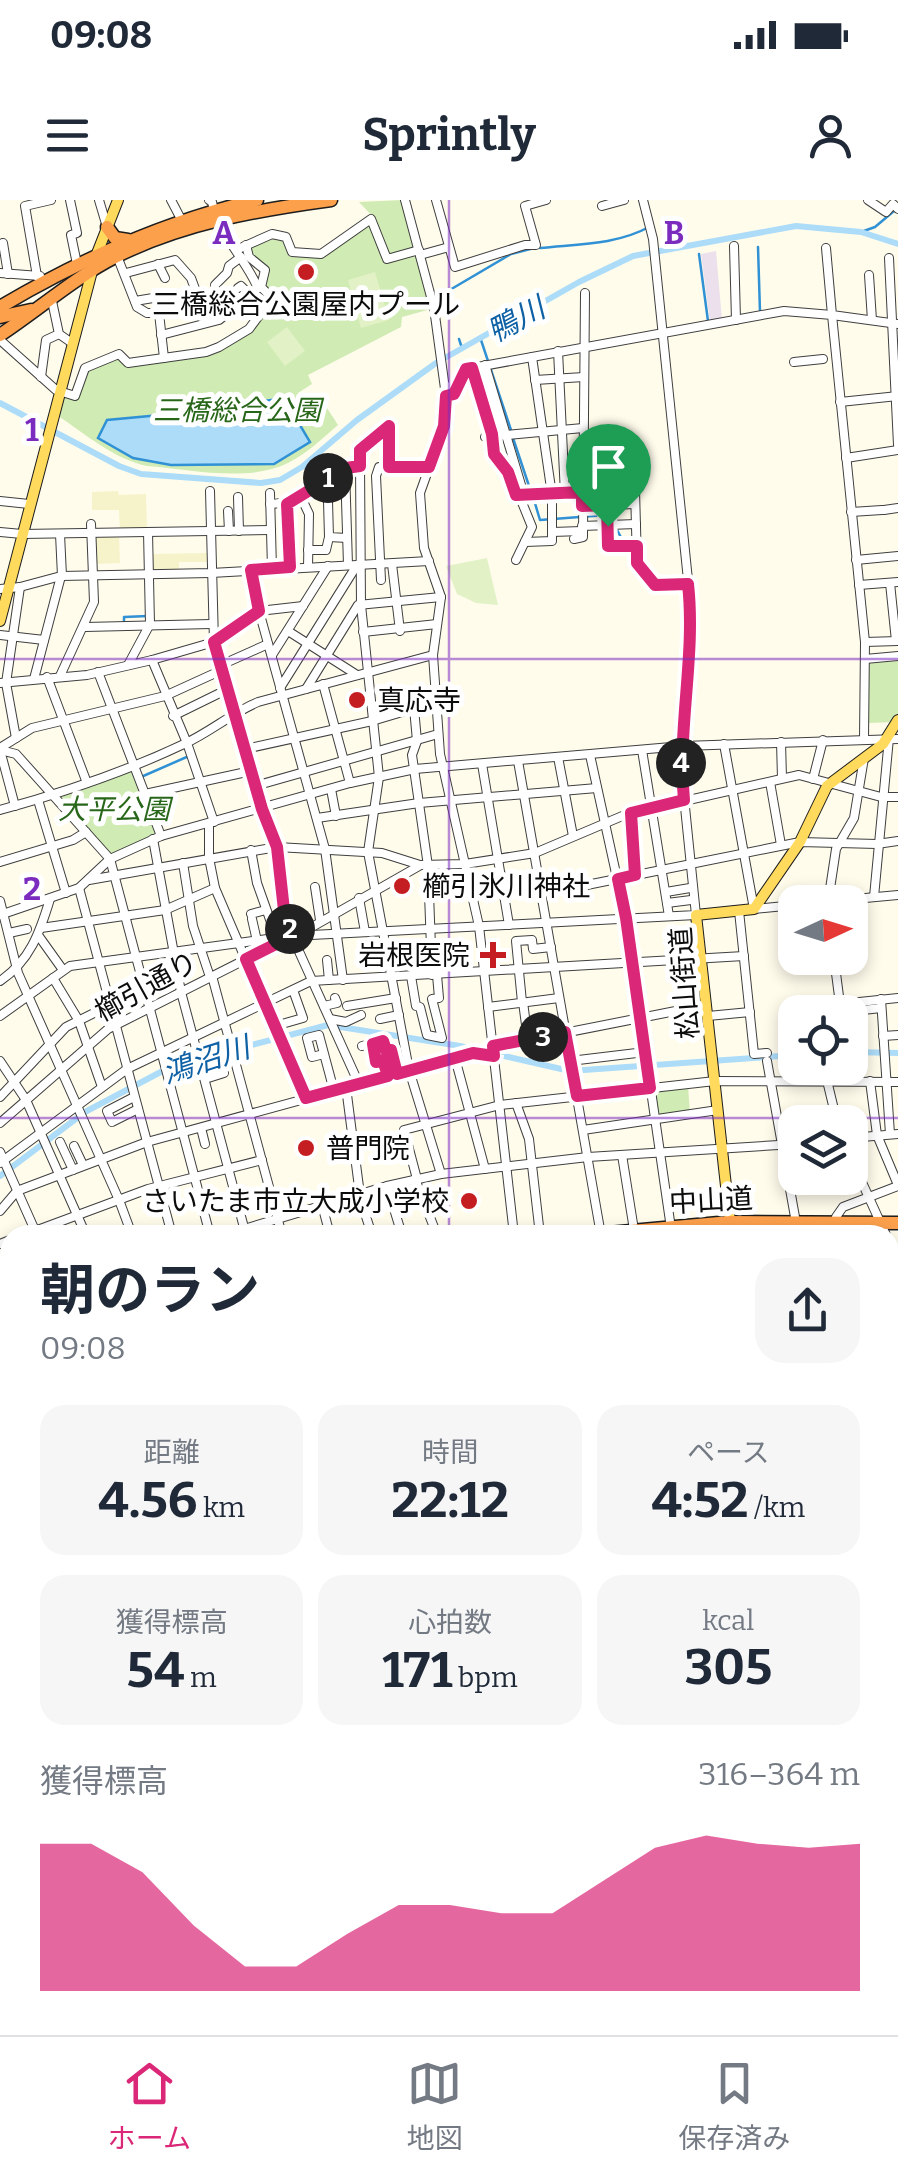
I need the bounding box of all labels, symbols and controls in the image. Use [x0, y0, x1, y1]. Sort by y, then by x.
text: 09:08 [50, 12, 152, 58]
icon: menu [40, 108, 95, 163]
text: Sprintly [362, 108, 536, 162]
icon: person [803, 108, 858, 163]
text: A [213, 214, 236, 252]
text: B [664, 214, 684, 252]
marker: 三橋総合公園屋内プール [295, 261, 317, 283]
place label: 三橋総合公園屋内プール [152, 288, 460, 321]
water label: 鴨川 [481, 289, 554, 350]
park label: 三橋総合公園 [153, 394, 325, 427]
text: 1 [25, 411, 39, 449]
pin [566, 424, 651, 527]
icon: arrive [581, 439, 636, 494]
pin: 1 [303, 453, 353, 503]
text: 1 [322, 461, 334, 494]
place label: 真応寺 [377, 684, 461, 717]
marker: 真応寺 [346, 689, 368, 711]
pin: 4 [656, 738, 706, 788]
text: 4 [672, 746, 690, 779]
park label: 大平公園 [58, 793, 174, 826]
text: 2 [23, 870, 41, 908]
place label: 櫛引氷川神社 [422, 870, 590, 903]
marker: 櫛引氷川神社 [391, 875, 413, 897]
north arrow [778, 885, 868, 975]
map controls [778, 885, 868, 1195]
pin: 2 [265, 904, 315, 954]
text: 2 [282, 912, 298, 945]
street label: 松山街道 [664, 926, 705, 1040]
place label: 岩根医院 [358, 939, 470, 972]
marker: 岩根医院 [480, 942, 506, 968]
street label: 櫛引通り [89, 945, 203, 1028]
button: locate [778, 995, 868, 1085]
pin: 3 [518, 1012, 568, 1062]
text: 3 [535, 1020, 551, 1053]
water label: 鴻沼川 [158, 1028, 257, 1091]
button: layers [778, 1105, 868, 1195]
place label: 普門院 [326, 1132, 410, 1165]
marker: 普門院 [295, 1137, 317, 1159]
street label: 中山道 [668, 1182, 754, 1219]
place label: さいたま市立大成小学校 [142, 1185, 449, 1218]
marker: さいたま市立大成小学校 [458, 1190, 480, 1212]
text: 朝のラン [40, 1258, 260, 1324]
button: share [755, 1258, 860, 1363]
text: 09:08 [40, 1329, 126, 1367]
text: 距離 [144, 1436, 200, 1469]
text: 時間 [422, 1436, 478, 1469]
text: ペース [687, 1436, 770, 1469]
text: 4.56 [98, 1470, 197, 1530]
text: 22:12 [391, 1470, 509, 1530]
text: 4:52 [651, 1470, 748, 1530]
text: km [197, 1491, 245, 1524]
text: /km [748, 1491, 805, 1524]
text: kcal [702, 1604, 754, 1637]
text: 獲得標高 [116, 1606, 228, 1639]
text: 心拍数 [408, 1606, 492, 1639]
text: 305 [684, 1637, 772, 1697]
text: 54 [127, 1640, 184, 1700]
text: 171 [382, 1640, 453, 1700]
text: m [184, 1661, 217, 1694]
text: bpm [453, 1661, 518, 1694]
text: 316–364 m [698, 1755, 860, 1793]
text: 獲得標高 [40, 1762, 168, 1800]
tab: ホーム [108, 2056, 191, 2156]
tab: 地図 [407, 2056, 463, 2156]
tab: 保存済み [678, 2056, 790, 2156]

